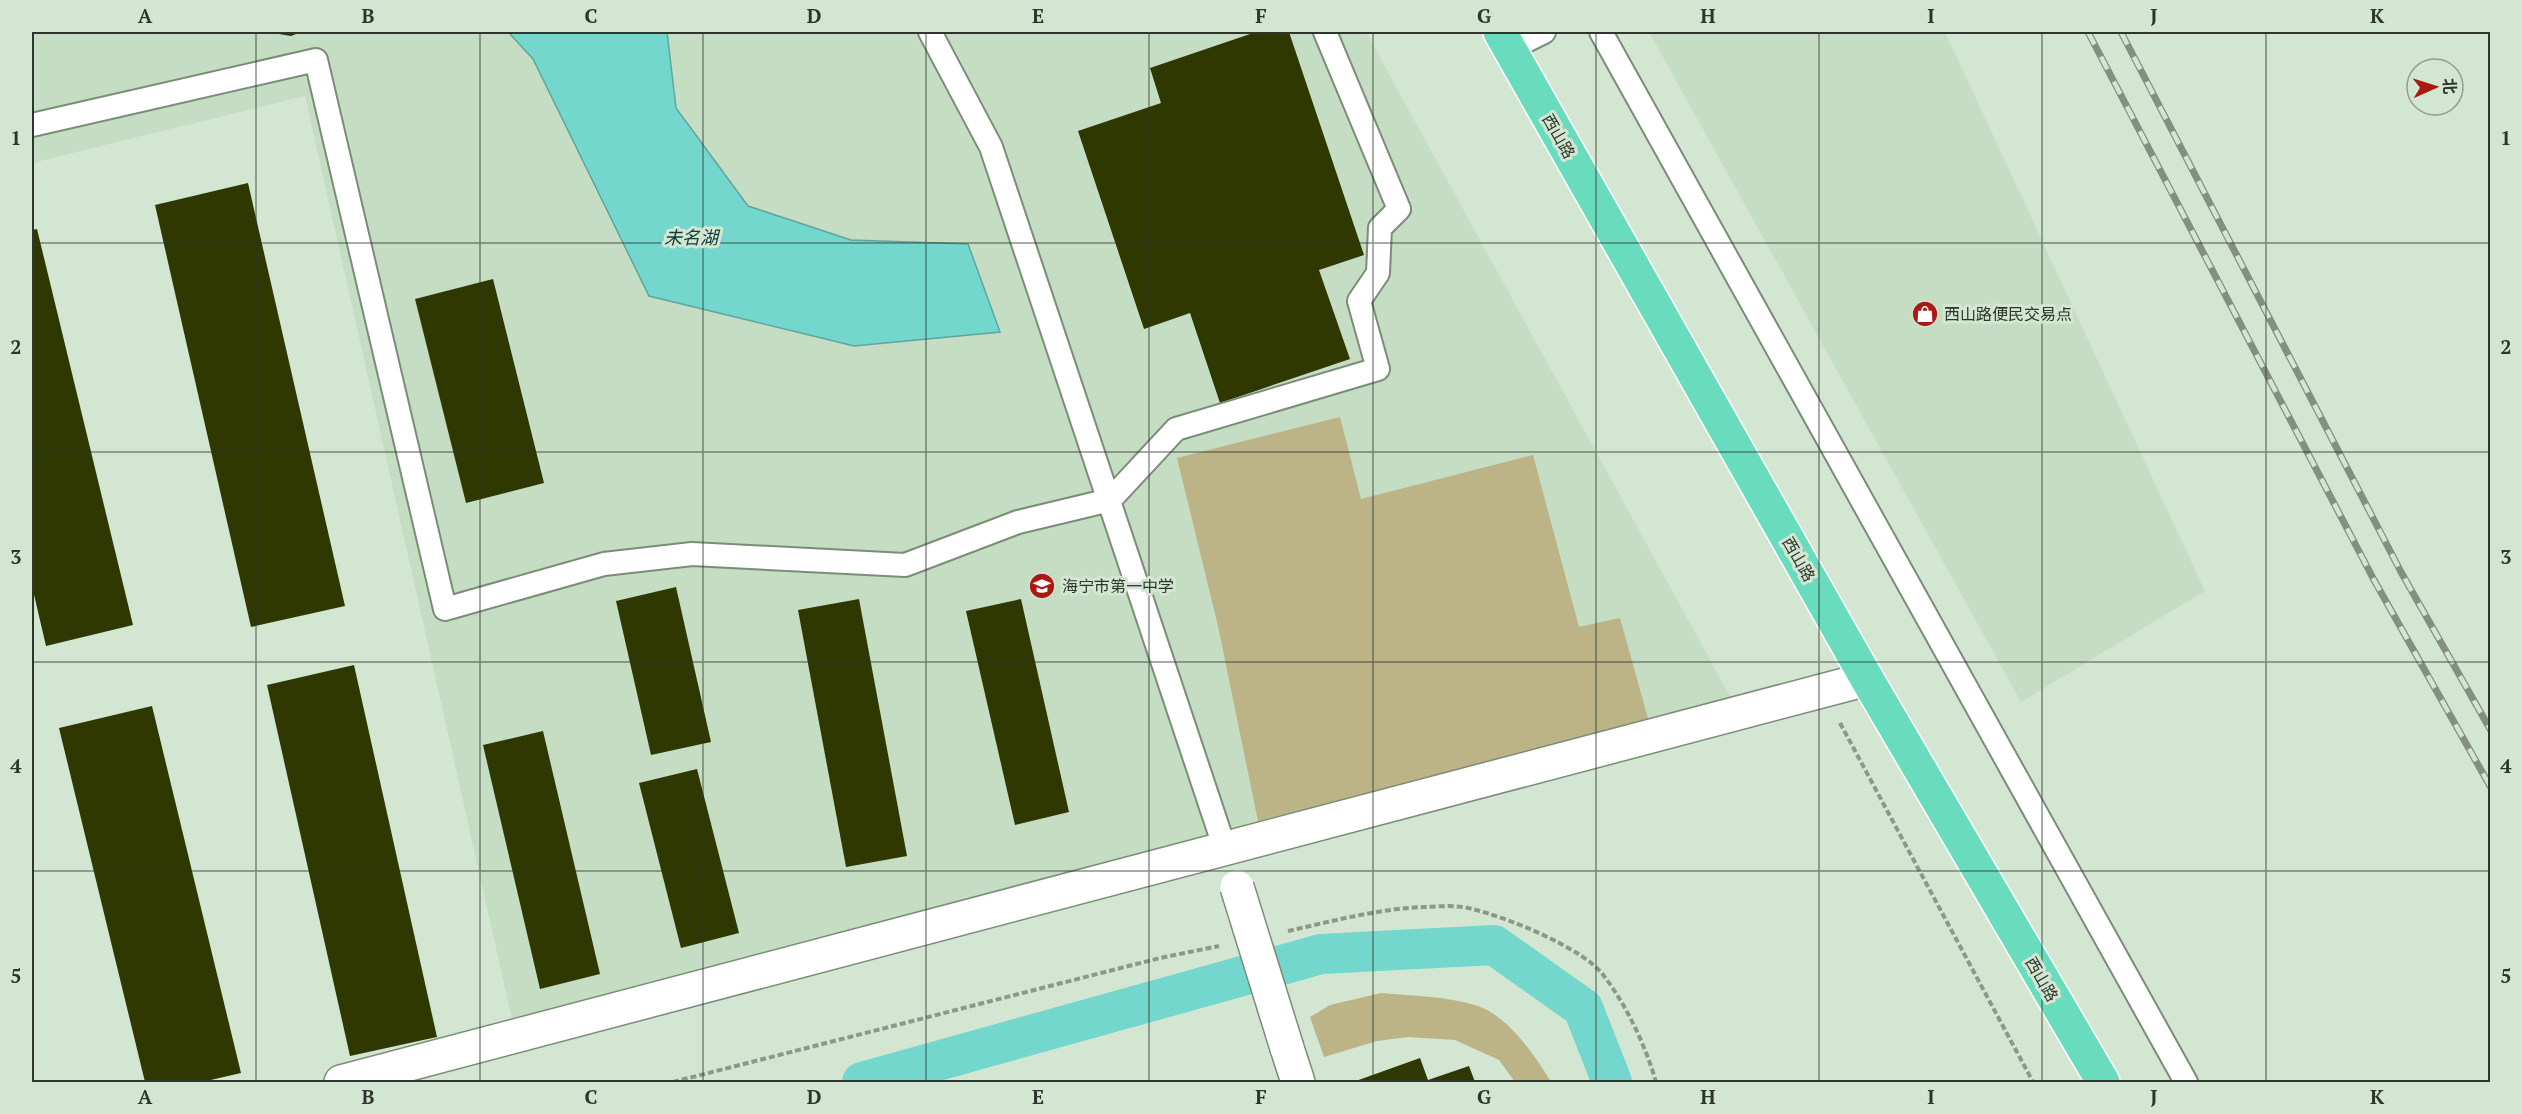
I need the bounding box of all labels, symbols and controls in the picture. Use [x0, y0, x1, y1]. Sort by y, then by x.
text: A [138, 2, 153, 29]
text: B [362, 2, 375, 29]
text: C [584, 2, 598, 29]
text: D [807, 2, 821, 29]
text: E [1032, 2, 1044, 29]
text: F [1255, 2, 1267, 29]
text: G [1477, 2, 1491, 29]
text: H [1700, 2, 1716, 29]
text: I [1927, 2, 1935, 29]
text: J [2150, 2, 2158, 29]
text: K [2370, 2, 2385, 29]
north arrow [2405, 57, 2465, 117]
text: 北 [2439, 78, 2461, 95]
street label: 西山路 [1537, 110, 1581, 162]
text: 1 [10, 124, 22, 151]
text: 1 [2500, 124, 2512, 151]
water label: 未名湖 [664, 225, 721, 249]
shop icon: 西山路便民交易点 [1910, 299, 1940, 329]
place label: 西山路便民交易点 [1944, 303, 2072, 325]
text: 2 [10, 333, 22, 360]
text: 2 [2500, 333, 2512, 360]
street label: 西山路 [1777, 533, 1821, 585]
text: 3 [10, 543, 22, 570]
text: 3 [2500, 543, 2512, 570]
school or university icon: 海宁市第一中学 [1027, 571, 1057, 601]
place label: 海宁市第一中学 [1062, 575, 1174, 597]
text: 4 [10, 752, 22, 779]
text: 4 [2500, 752, 2512, 779]
street label: 西山路 [2020, 953, 2064, 1005]
text: 5 [10, 962, 22, 989]
text: 5 [2500, 962, 2512, 989]
text: A [138, 1083, 153, 1110]
text: B [362, 1083, 375, 1110]
text: C [584, 1083, 598, 1110]
text: D [807, 1083, 821, 1110]
text: E [1032, 1083, 1044, 1110]
text: F [1255, 1083, 1267, 1110]
text: G [1477, 1083, 1491, 1110]
text: H [1700, 1083, 1716, 1110]
text: I [1927, 1083, 1935, 1110]
text: J [2150, 1083, 2158, 1110]
text: K [2370, 1083, 2385, 1110]

